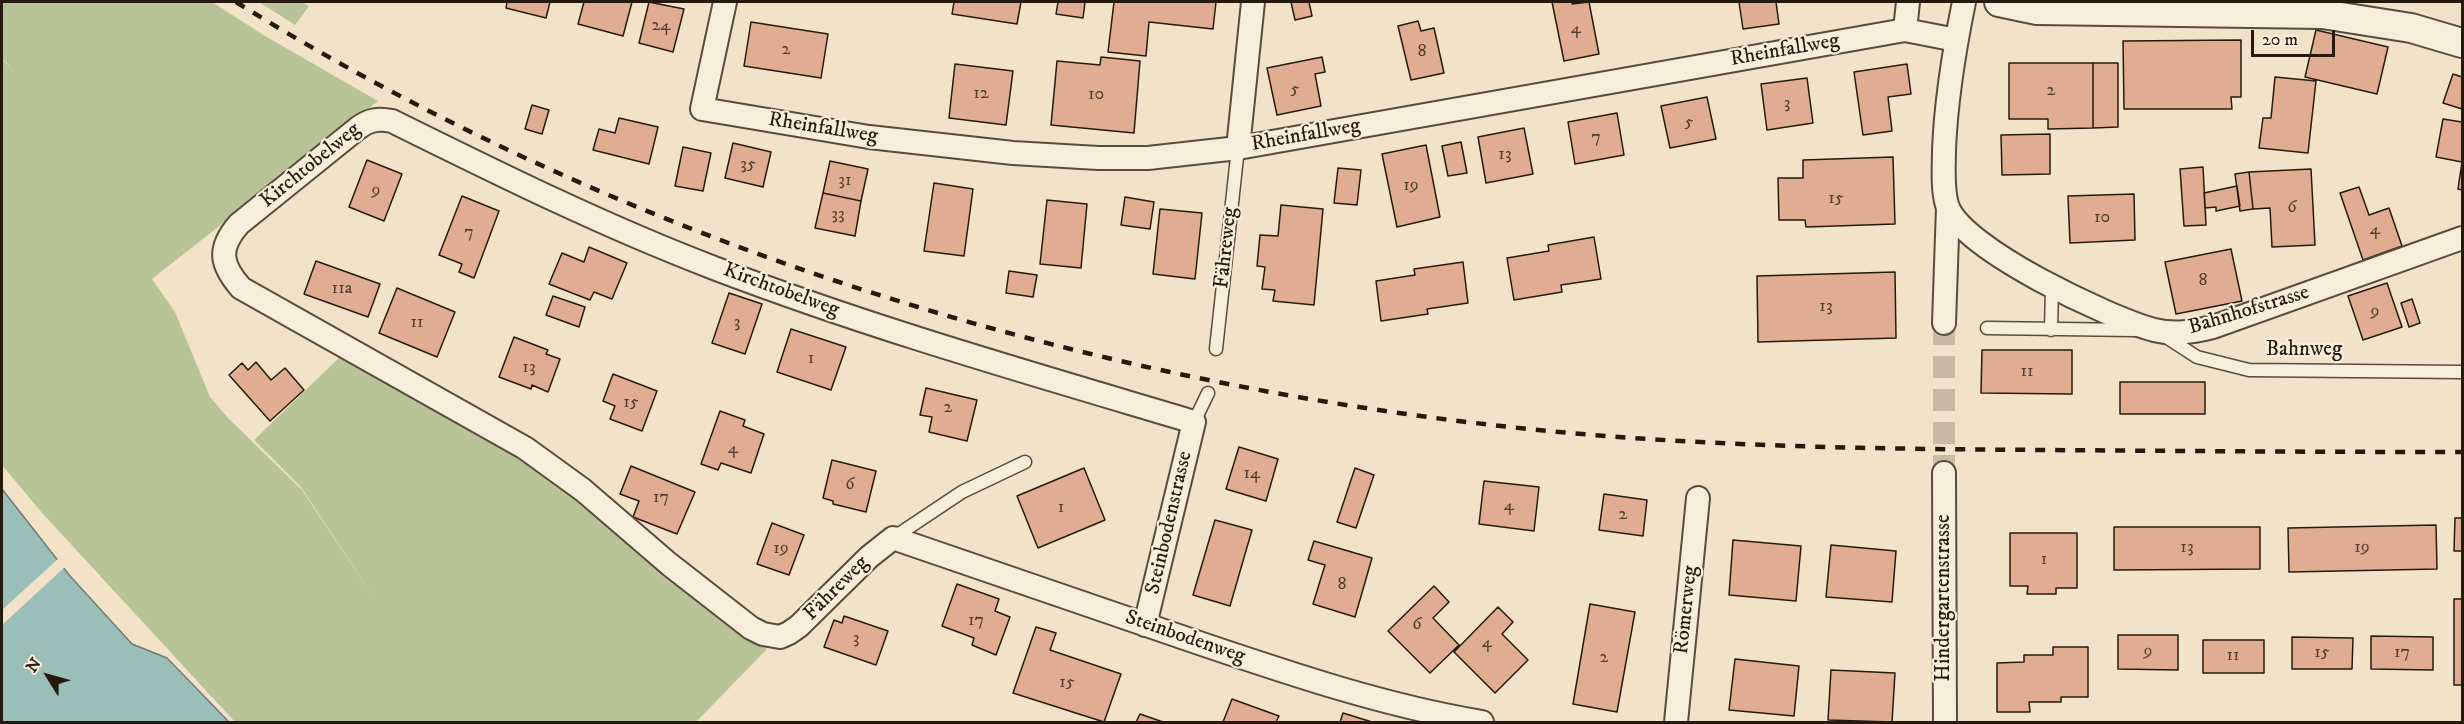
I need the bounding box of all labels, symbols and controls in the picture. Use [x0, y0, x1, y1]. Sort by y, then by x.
house number: 24 [651, 15, 671, 37]
house number: 4 [1571, 18, 1581, 40]
scale bar [2254, 18, 2338, 56]
street label: Rheinfallweg [1728, 29, 1842, 73]
text: 20 m [2262, 29, 2298, 51]
house number: 2 [782, 39, 790, 61]
house number: 8 [1417, 41, 1427, 63]
house number: 5 [1291, 79, 1299, 101]
house number: 2 [2047, 80, 2055, 102]
house number: 12 [973, 83, 989, 105]
house number: 10 [1088, 84, 1104, 106]
house number: 3 [1784, 93, 1790, 115]
street label: Rheinfallweg [767, 108, 879, 150]
house number: 5 [1685, 112, 1693, 134]
street label: Rheinfallweg [1249, 114, 1363, 158]
street label: Kirchtobelweg [256, 118, 366, 214]
house number: 7 [1591, 127, 1601, 149]
house number: 13 [1498, 144, 1512, 166]
house number: 35 [740, 154, 756, 176]
house number: 31 [838, 170, 852, 192]
house number: 19 [1403, 175, 1419, 197]
house number: 9 [372, 180, 380, 202]
house number: 15 [1828, 188, 1844, 210]
house number: 6 [2287, 197, 2297, 219]
house number: 33 [831, 204, 845, 226]
street label: Fähreweg [1210, 206, 1244, 290]
house number: 10 [2094, 207, 2110, 229]
house number: 4 [2370, 219, 2380, 241]
house number: 7 [464, 222, 474, 244]
street label: Kirchtobelweg [719, 258, 843, 324]
house number: 8 [2198, 270, 2208, 292]
house number: 11a [332, 278, 352, 300]
street label: Bahnhofstrasse [2185, 281, 2313, 341]
house number: 13 [1819, 296, 1833, 318]
house number: 9 [2371, 301, 2379, 323]
house number: 11 [410, 312, 424, 334]
house number: 3 [734, 312, 740, 334]
street label: Bahnweg [2266, 338, 2342, 364]
house number: 1 [808, 348, 814, 370]
house number: 13 [522, 357, 536, 379]
house number: 11 [2020, 361, 2034, 383]
house number: 15 [623, 392, 639, 414]
house number: 2 [944, 397, 952, 419]
house number: 4 [728, 438, 738, 460]
street label: Steinbodenstrasse [1141, 449, 1199, 597]
house number: 14 [1244, 463, 1260, 485]
house number: 6 [845, 474, 855, 496]
house number: 17 [653, 487, 669, 509]
house number: 4 [1504, 495, 1514, 517]
house number: 1 [1058, 497, 1064, 519]
house number: 2 [1619, 504, 1627, 526]
street label: Hindergartenstrasse [1932, 514, 1958, 682]
house number: 13 [2180, 537, 2194, 559]
house number: 19 [2354, 537, 2370, 559]
house number: 19 [773, 538, 789, 560]
house number: 1 [2041, 549, 2047, 571]
street label: Fähreweg [799, 551, 875, 627]
street label: Römerweg [1670, 565, 1704, 655]
house number: 8 [1337, 574, 1347, 596]
street label: Steinbodenweg [1122, 606, 1248, 670]
house number: 17 [968, 610, 984, 632]
house number: 6 [1412, 614, 1422, 636]
house number: 3 [853, 628, 859, 650]
house number: 4 [1482, 632, 1492, 654]
house number: 9 [2144, 641, 2152, 663]
house number: 15 [2314, 642, 2330, 664]
house number: 17 [2394, 642, 2410, 664]
house number: 11 [2226, 645, 2240, 667]
north arrow [18, 646, 78, 706]
house number: 2 [1600, 647, 1608, 669]
text: N [22, 654, 46, 676]
house number: 15 [1059, 672, 1075, 694]

